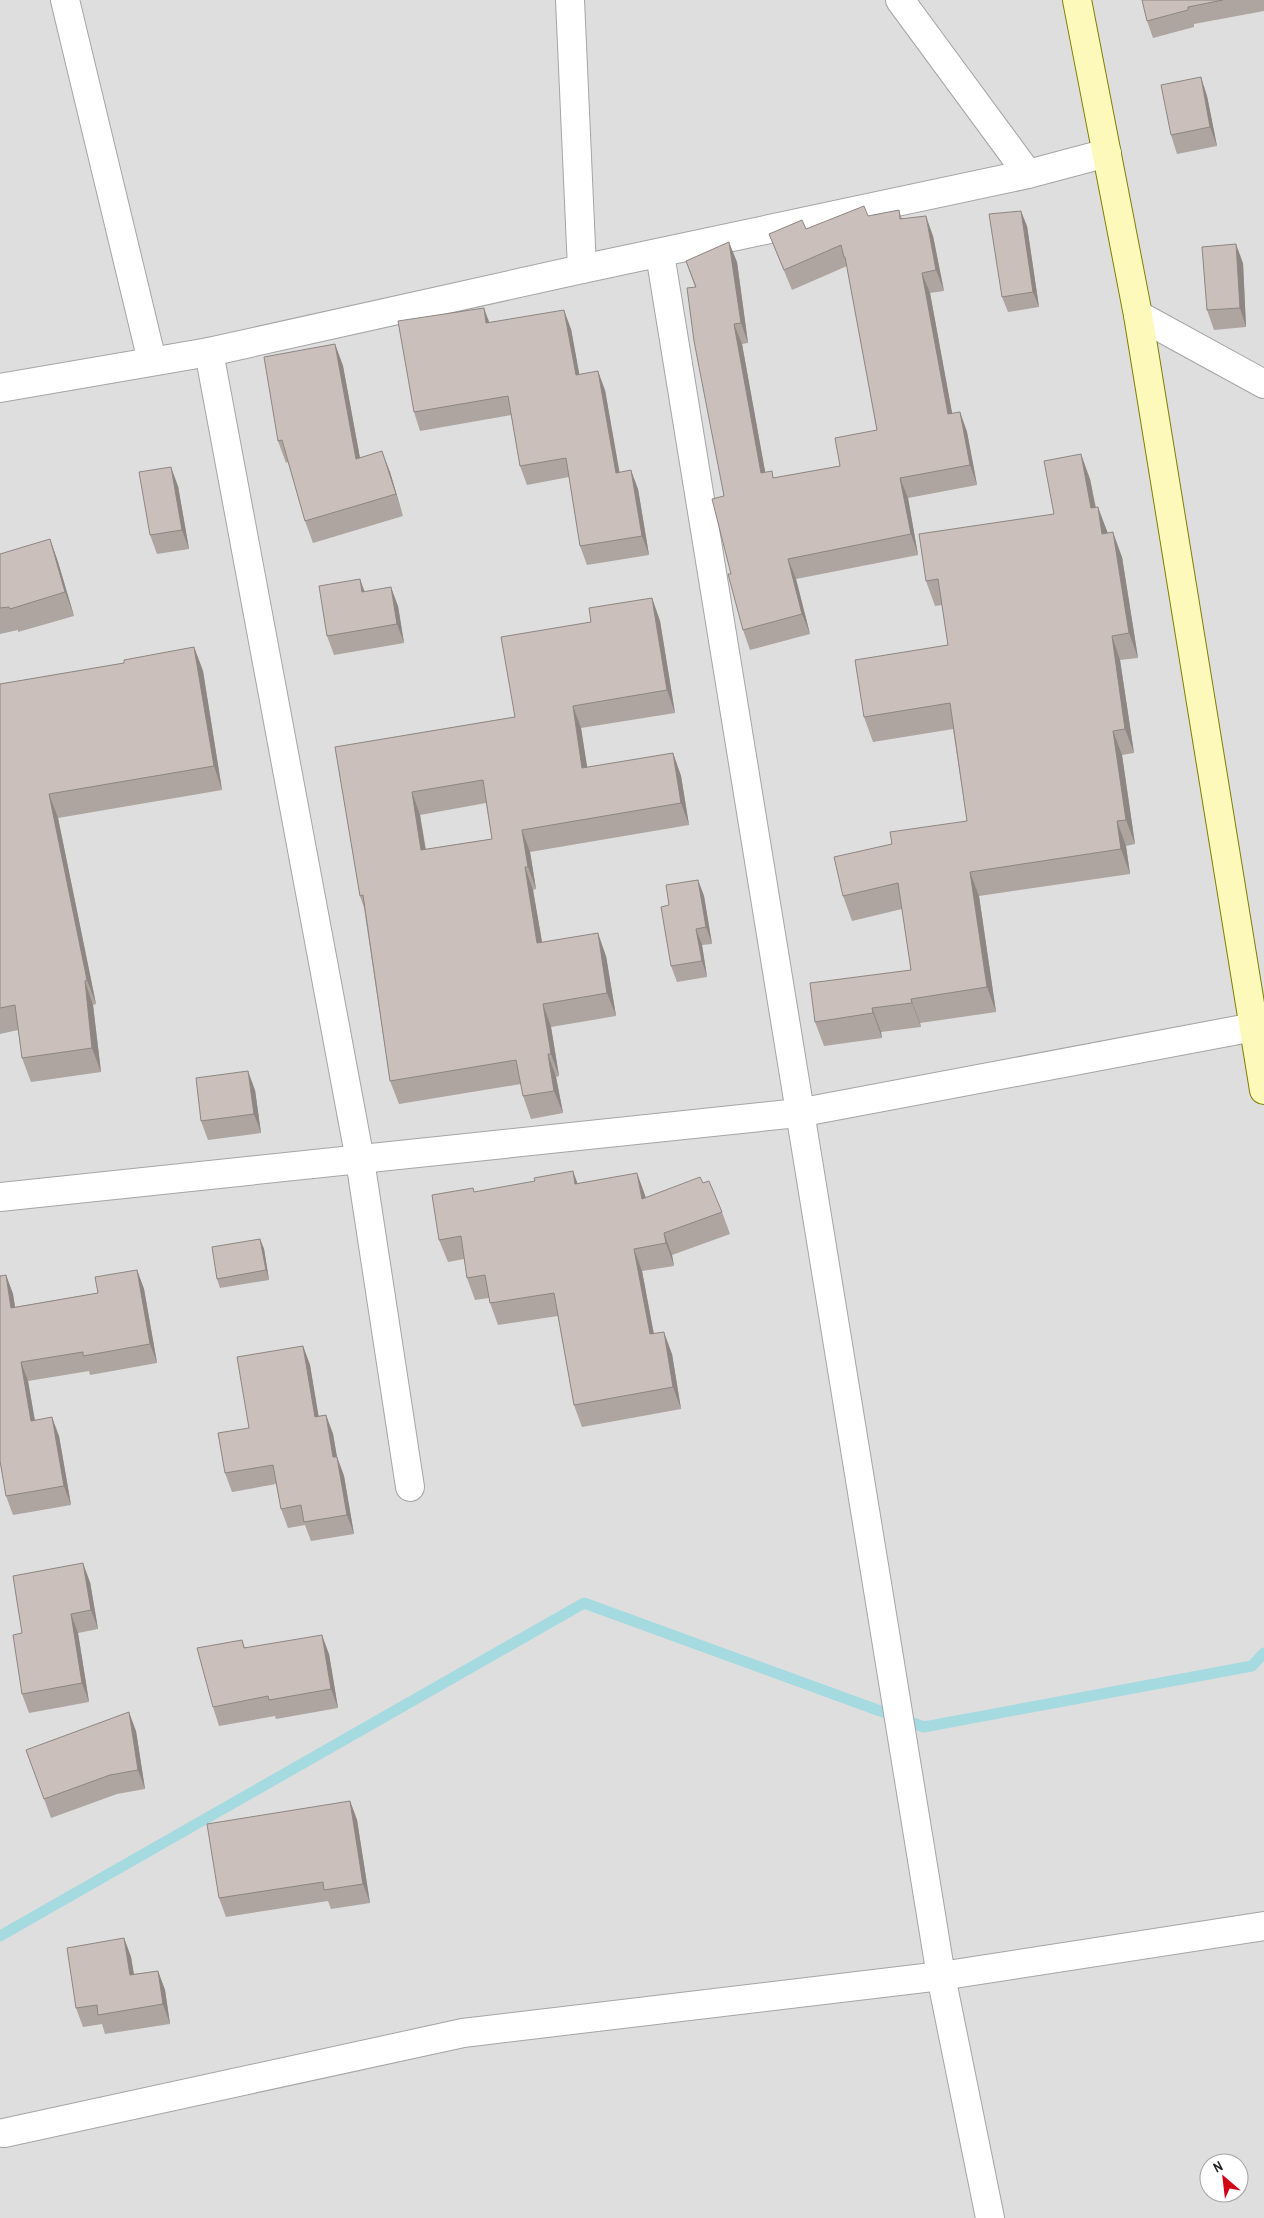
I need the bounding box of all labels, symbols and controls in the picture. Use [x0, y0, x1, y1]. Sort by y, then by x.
north arrow [1199, 2153, 1249, 2203]
text: N [1210, 2157, 1226, 2176]

